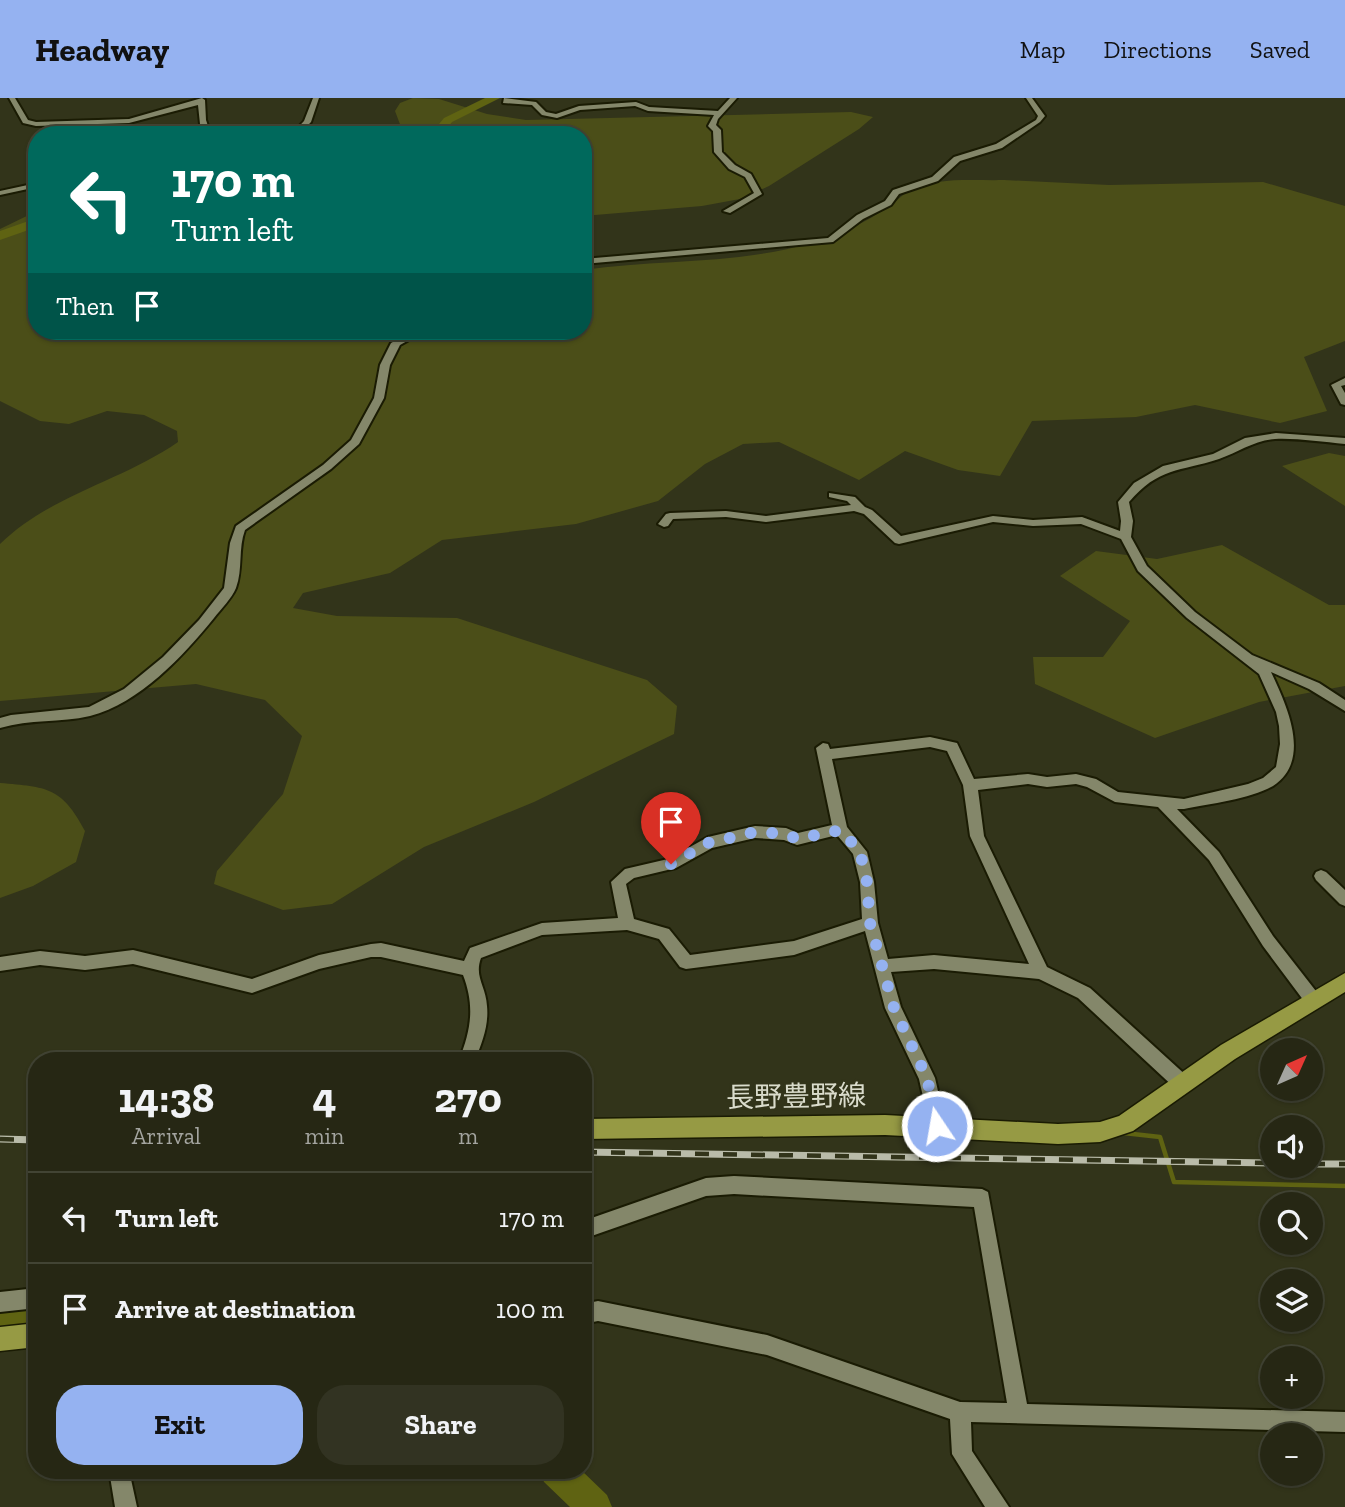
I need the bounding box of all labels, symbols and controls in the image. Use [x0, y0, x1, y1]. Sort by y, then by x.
text: Headway [35, 30, 169, 69]
text: Map [1020, 35, 1066, 64]
text: Directions [1104, 35, 1212, 64]
text: Saved [1250, 35, 1310, 64]
text: 170 m [171, 151, 294, 210]
icon: left [56, 154, 147, 245]
text: Turn left [171, 211, 293, 249]
icon: arrive [128, 287, 166, 325]
text: Then [56, 290, 114, 322]
pin [641, 792, 701, 864]
icon: arrive [652, 803, 690, 841]
north arrow [1260, 1038, 1323, 1101]
map controls [1260, 1038, 1323, 1486]
text: 14:38 [118, 1072, 215, 1123]
text: 4 [312, 1072, 336, 1123]
text: 270 [434, 1072, 502, 1123]
street label: 長野豊野線 [726, 1079, 866, 1114]
position arrow [900, 1089, 974, 1163]
button: sound [1260, 1115, 1323, 1178]
text: Arrival [132, 1122, 201, 1150]
text: min [305, 1122, 344, 1150]
text: m [458, 1122, 478, 1150]
button: search [1260, 1192, 1323, 1255]
icon: left [56, 1199, 94, 1237]
text: Turn left [115, 1202, 218, 1234]
text: 170 m [499, 1202, 564, 1234]
button: layers [1260, 1269, 1323, 1332]
icon: arrive [56, 1290, 94, 1328]
text: Arrive at destination [115, 1293, 355, 1325]
text: 100 m [496, 1293, 564, 1325]
button: + [1260, 1346, 1323, 1409]
button: Exit [56, 1385, 303, 1465]
button: Share [317, 1385, 564, 1465]
button: − [1260, 1423, 1323, 1486]

